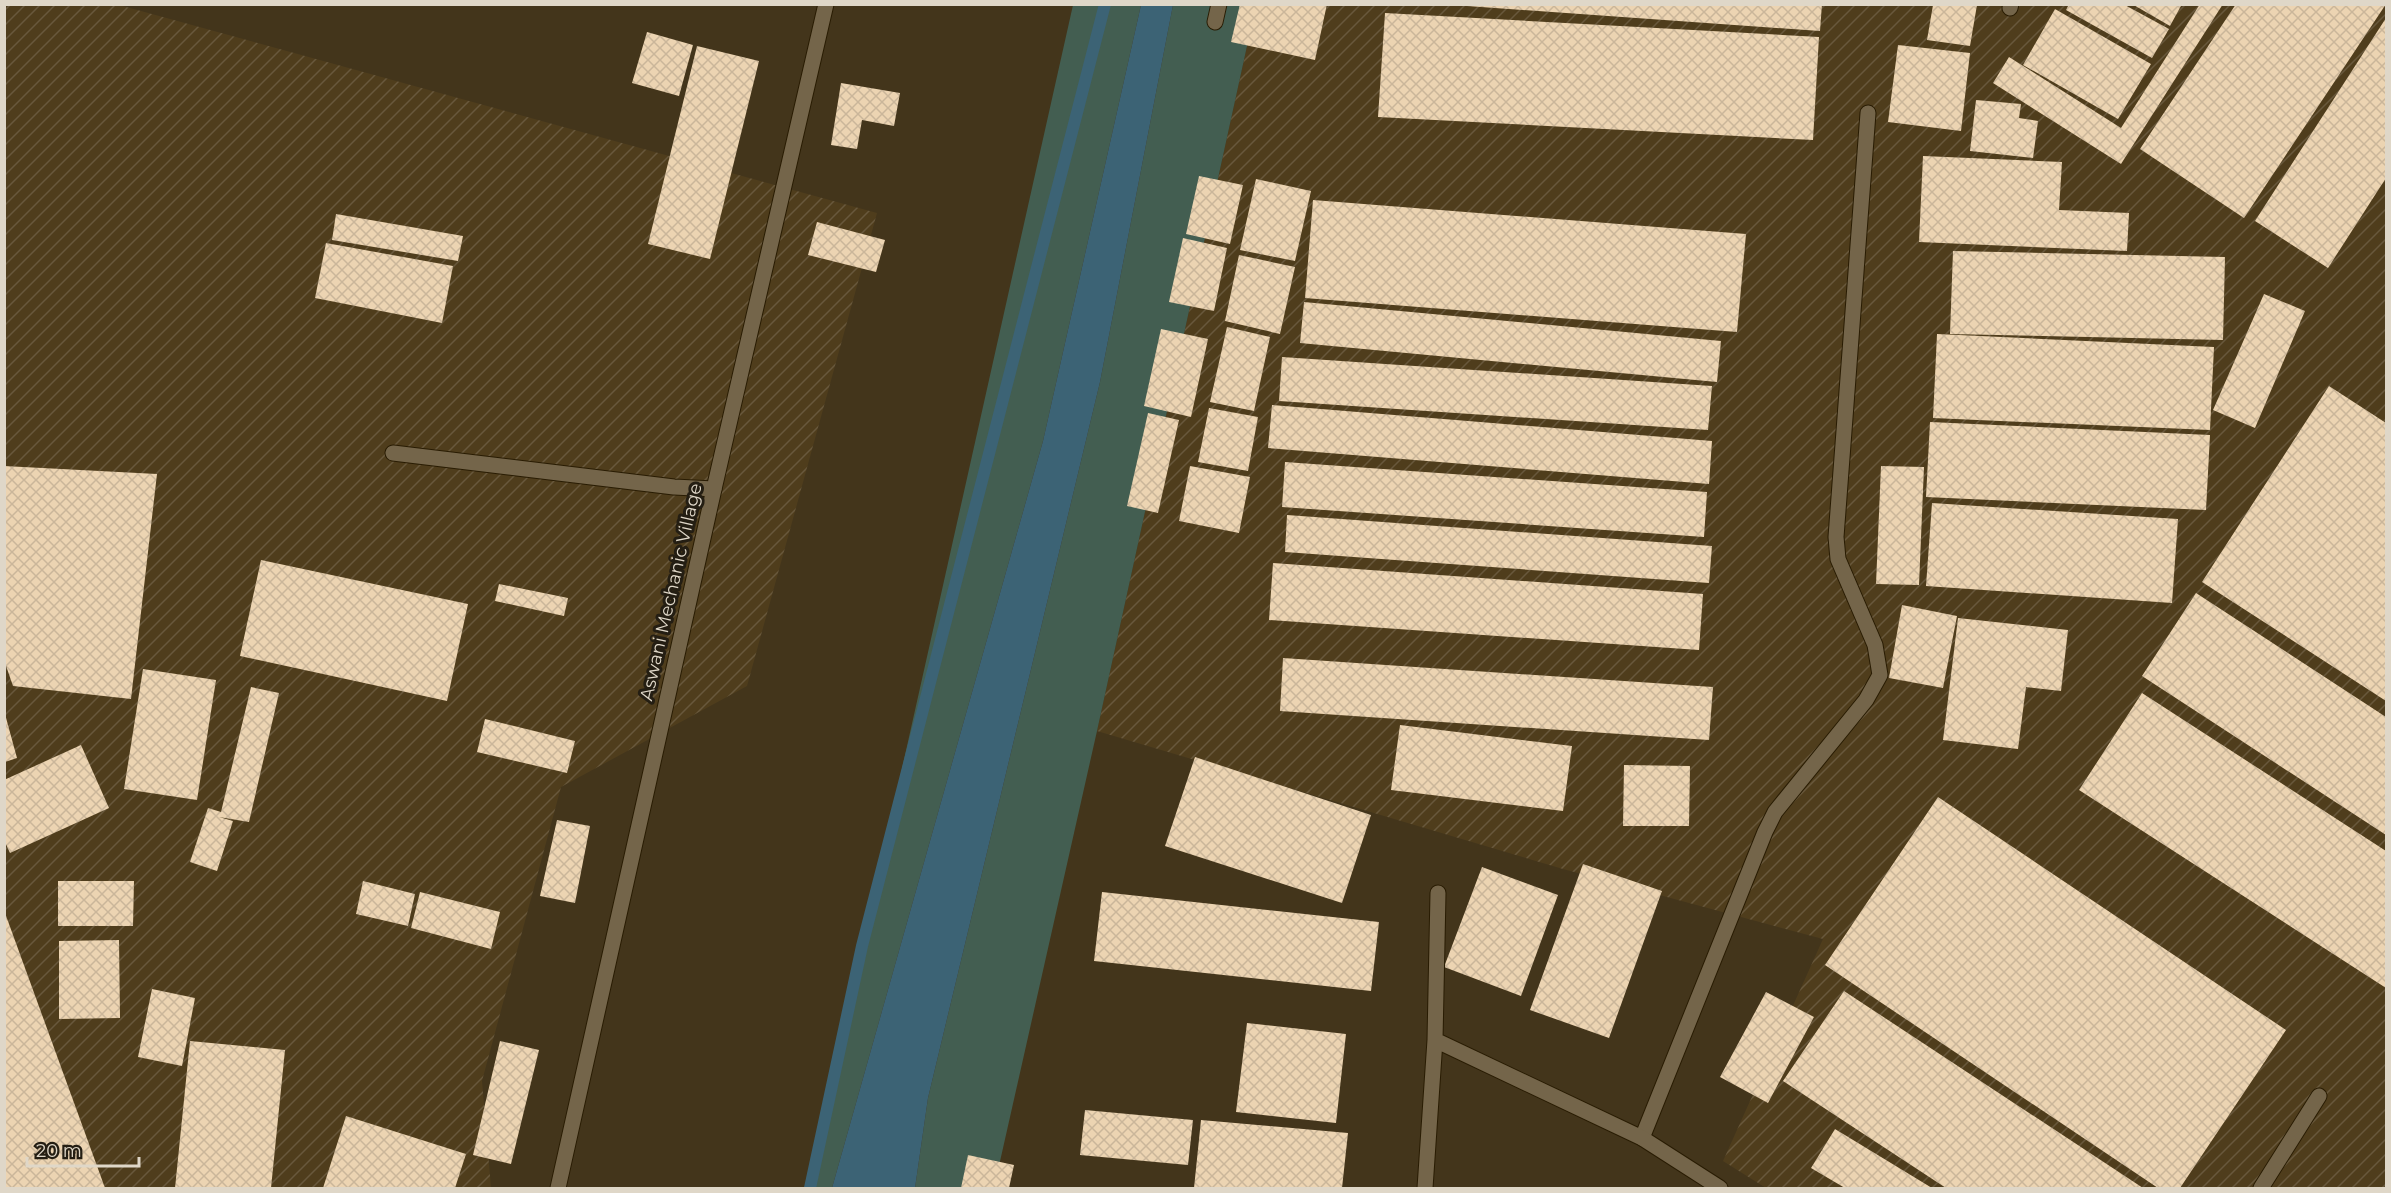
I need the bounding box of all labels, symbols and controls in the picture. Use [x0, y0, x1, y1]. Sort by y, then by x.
street label: Aswani Mechanic Village [635, 481, 707, 703]
scale bar [27, 1130, 140, 1168]
text: 20 m [36, 1140, 82, 1162]

